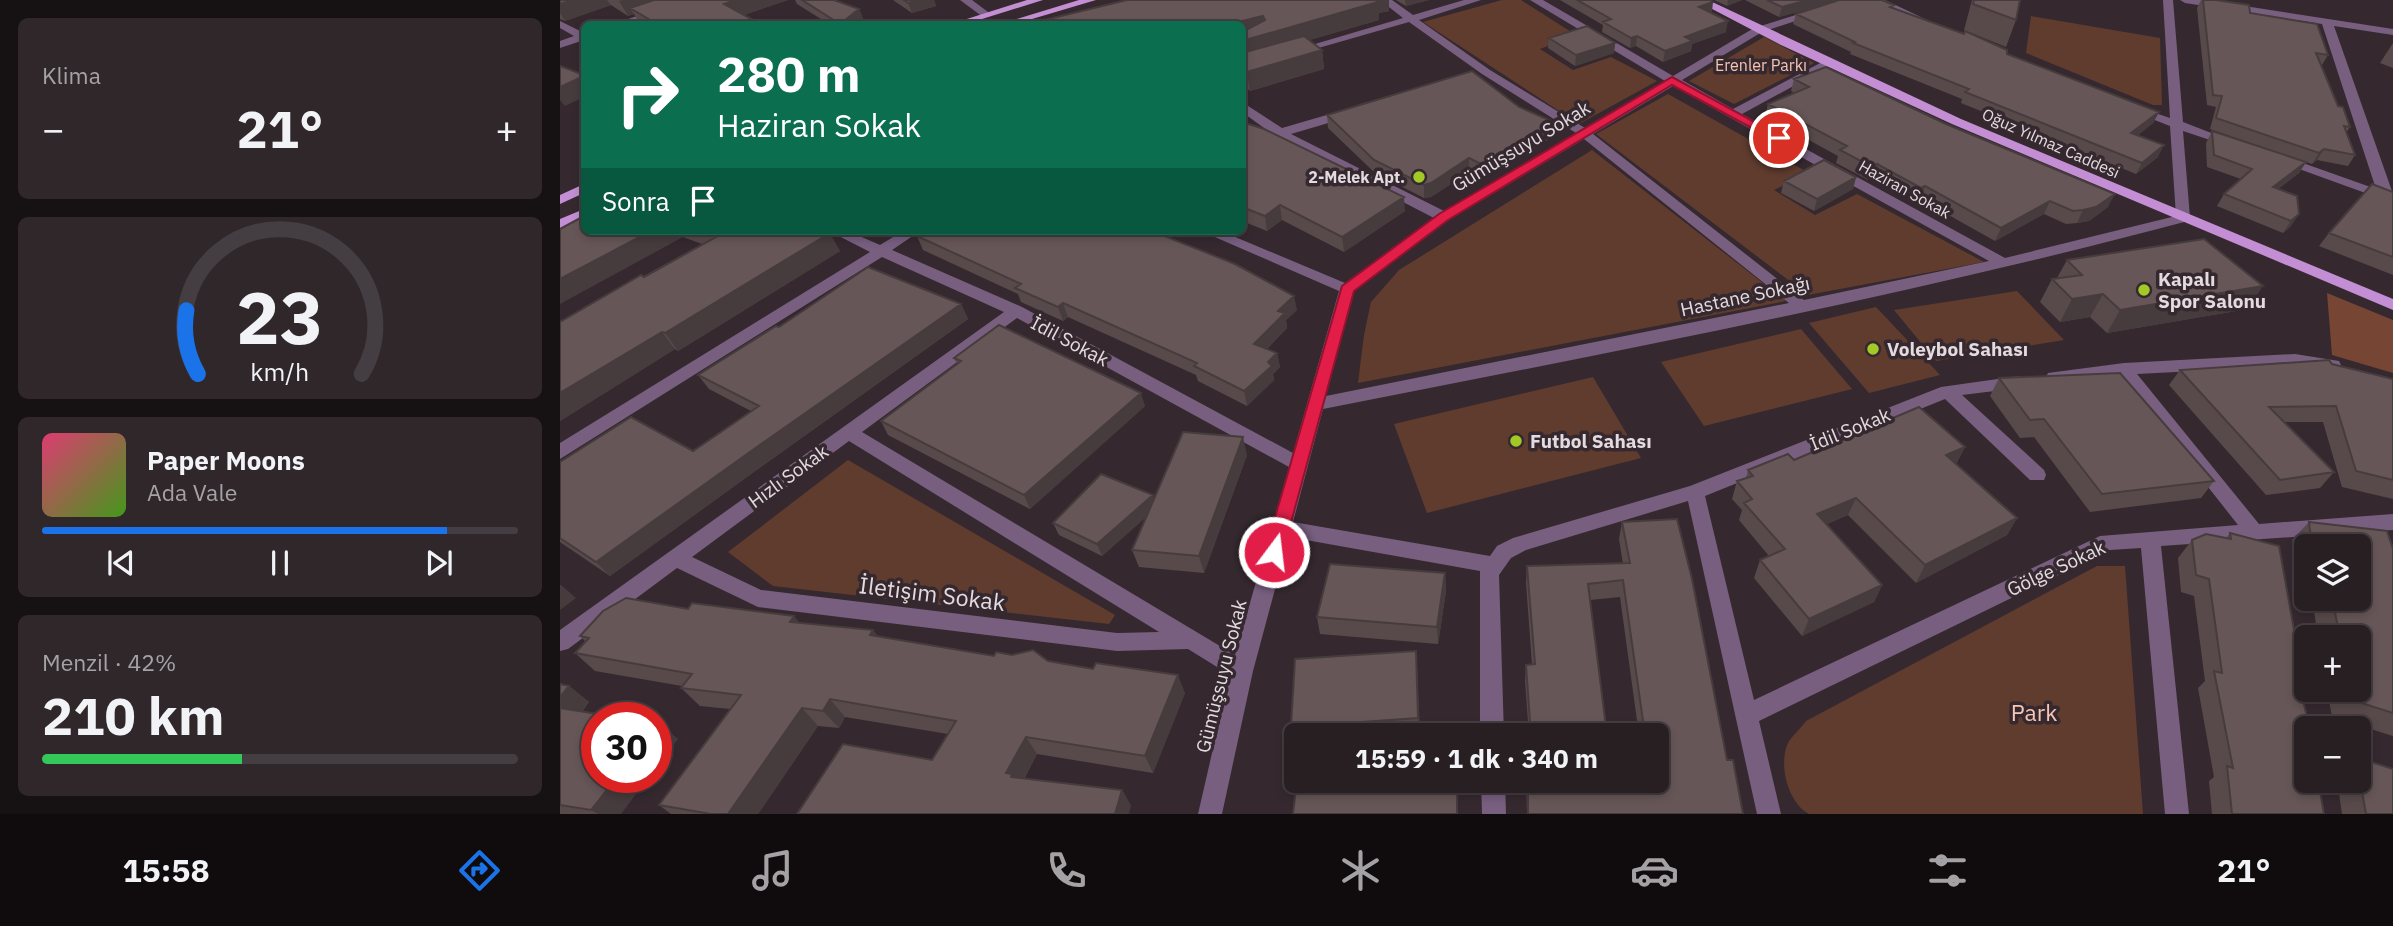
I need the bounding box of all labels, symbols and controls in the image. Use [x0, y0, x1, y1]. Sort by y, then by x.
text: 280 m [717, 42, 861, 105]
icon: right [602, 49, 693, 140]
park label: Erenler Parkı [1715, 55, 1807, 75]
text: Klima [42, 60, 101, 90]
text: 21° [237, 95, 323, 162]
street label: Gümüşsuyu Sokak [1447, 95, 1595, 197]
text: − [42, 104, 65, 153]
text: + [495, 104, 518, 153]
text: Haziran Sokak [717, 104, 921, 146]
street label: Oğuz Yılmaz Caddesi [1979, 104, 2123, 182]
pin [1749, 108, 1809, 168]
icon: arrive [1760, 119, 1798, 157]
street label: Haziran Sokak [1856, 156, 1955, 223]
place label: 2-Melek Apt. [1308, 167, 1405, 187]
marker: 2-Melek Apt. [1411, 169, 1427, 185]
icon: arrive [684, 182, 722, 220]
text: Sonra [602, 184, 670, 218]
place label: Kapalı Spor Salonu [2158, 267, 2266, 313]
text: 23 [236, 269, 324, 364]
street label: Hastane Sokağı [1678, 271, 1812, 321]
marker: Kapalı Spor Salonu [2136, 282, 2152, 298]
street label: İdil Sokak [1027, 311, 1113, 371]
place label: Voleybol Sahası [1887, 337, 2028, 361]
marker: Voleybol Sahası [1865, 341, 1881, 357]
text: km/h [251, 354, 309, 387]
street label: İdil Sokak [1806, 402, 1894, 456]
place label: Futbol Sahası [1530, 429, 1652, 453]
marker: Futbol Sahası [1508, 433, 1524, 449]
street label: Hızlı Sokak [743, 439, 833, 513]
text: Paper Moons [147, 443, 305, 477]
text: Ada Vale [147, 477, 237, 507]
position arrow [1237, 515, 1311, 589]
map controls [2294, 534, 2371, 793]
button: layers [2294, 534, 2371, 611]
street label: Gölge Sokak [2003, 535, 2109, 601]
icon: previous [102, 544, 140, 582]
icon: pause [261, 544, 299, 582]
icon: next [420, 544, 458, 582]
street label: İletişim Sokak [857, 569, 1007, 617]
street label: Gümüşsuyu Sokak [1190, 597, 1252, 755]
button: + [2294, 625, 2371, 702]
text: Menzil · 42% [42, 647, 176, 677]
text: 210 km [42, 682, 224, 749]
park label: Park [2011, 697, 2057, 727]
speed limit sign: 30 [581, 702, 672, 793]
button: − [2294, 716, 2371, 793]
text: 15:59 · 1 dk · 340 m [1355, 741, 1598, 775]
icon: directions [455, 846, 504, 895]
icon: music [748, 846, 797, 895]
icon: phone [1042, 846, 1091, 895]
icon: climate [1336, 846, 1385, 895]
icon: car [1630, 846, 1679, 895]
icon: filters [1923, 846, 1972, 895]
text: 15:58 [122, 849, 210, 891]
text: 21° [2217, 849, 2271, 891]

